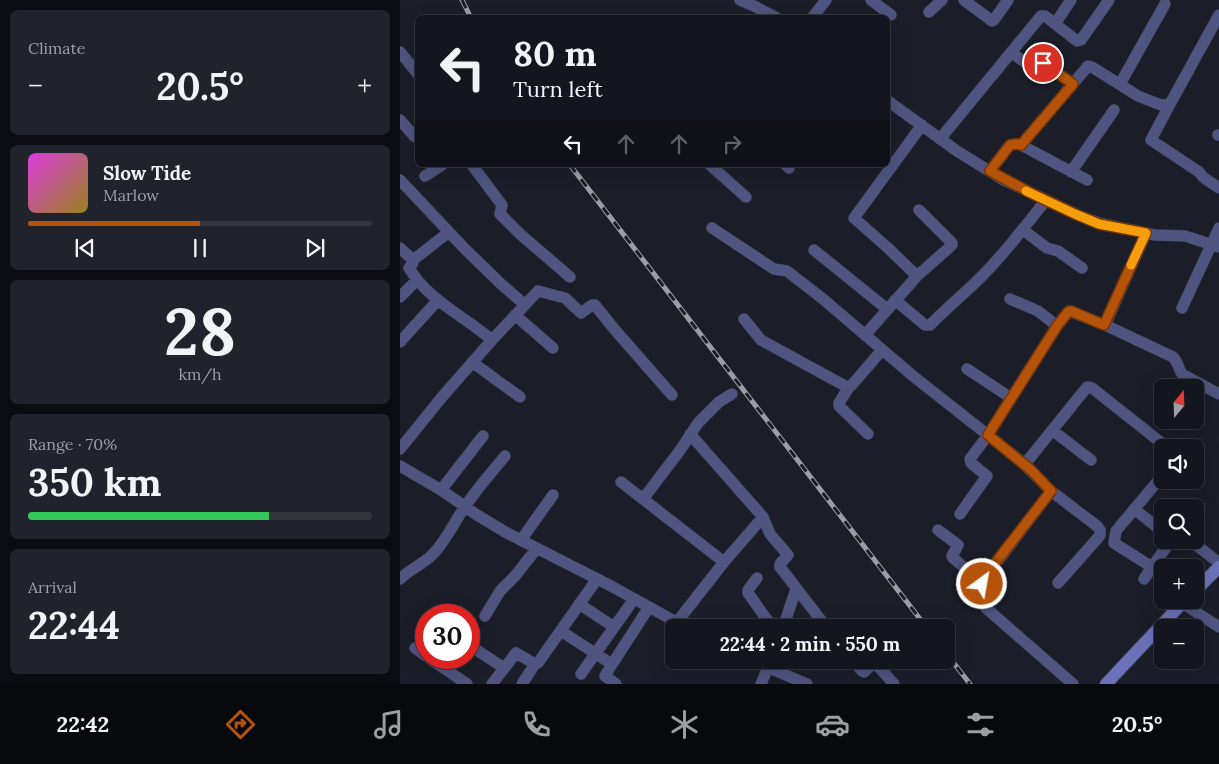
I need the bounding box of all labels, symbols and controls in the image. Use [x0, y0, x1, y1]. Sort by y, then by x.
text: 80 m [513, 31, 597, 76]
icon: left [430, 35, 495, 100]
text: Climate [28, 38, 85, 58]
pin [1022, 42, 1064, 84]
icon: arrive [1029, 49, 1057, 77]
text: 20.5° [156, 62, 244, 110]
text: − [28, 68, 43, 104]
text: + [357, 68, 372, 104]
text: Turn left [513, 75, 603, 103]
icon: left [559, 130, 587, 158]
icon: ahead [612, 130, 640, 158]
icon: ahead [665, 130, 693, 158]
icon: right [718, 130, 746, 158]
text: Slow Tide [103, 161, 191, 185]
text: Marlow [103, 185, 159, 205]
icon: previous [71, 234, 99, 262]
icon: pause [186, 234, 214, 262]
icon: next [301, 234, 329, 262]
text: 28 [164, 290, 236, 373]
text: km/h [178, 364, 222, 384]
north arrow [1154, 379, 1204, 429]
map controls [1154, 379, 1204, 669]
text: Range · 70% [28, 434, 117, 454]
button: sound [1154, 439, 1204, 489]
text: 350 km [28, 458, 162, 506]
button: search [1154, 499, 1204, 549]
position arrow [955, 557, 1007, 609]
button: + [1154, 559, 1204, 609]
text: Arrival [28, 577, 77, 597]
text: 22:44 [28, 601, 120, 649]
speed limit sign: 30 [415, 604, 480, 669]
button: − [1154, 619, 1204, 669]
text: 22:44 · 2 min · 550 m [720, 632, 900, 656]
icon: directions [223, 707, 258, 742]
icon: music [371, 707, 406, 742]
icon: phone [519, 707, 554, 742]
icon: climate [667, 707, 702, 742]
icon: car [815, 707, 850, 742]
icon: filters [963, 707, 998, 742]
text: 22:42 [57, 710, 109, 738]
text: 20.5° [1112, 710, 1162, 738]

